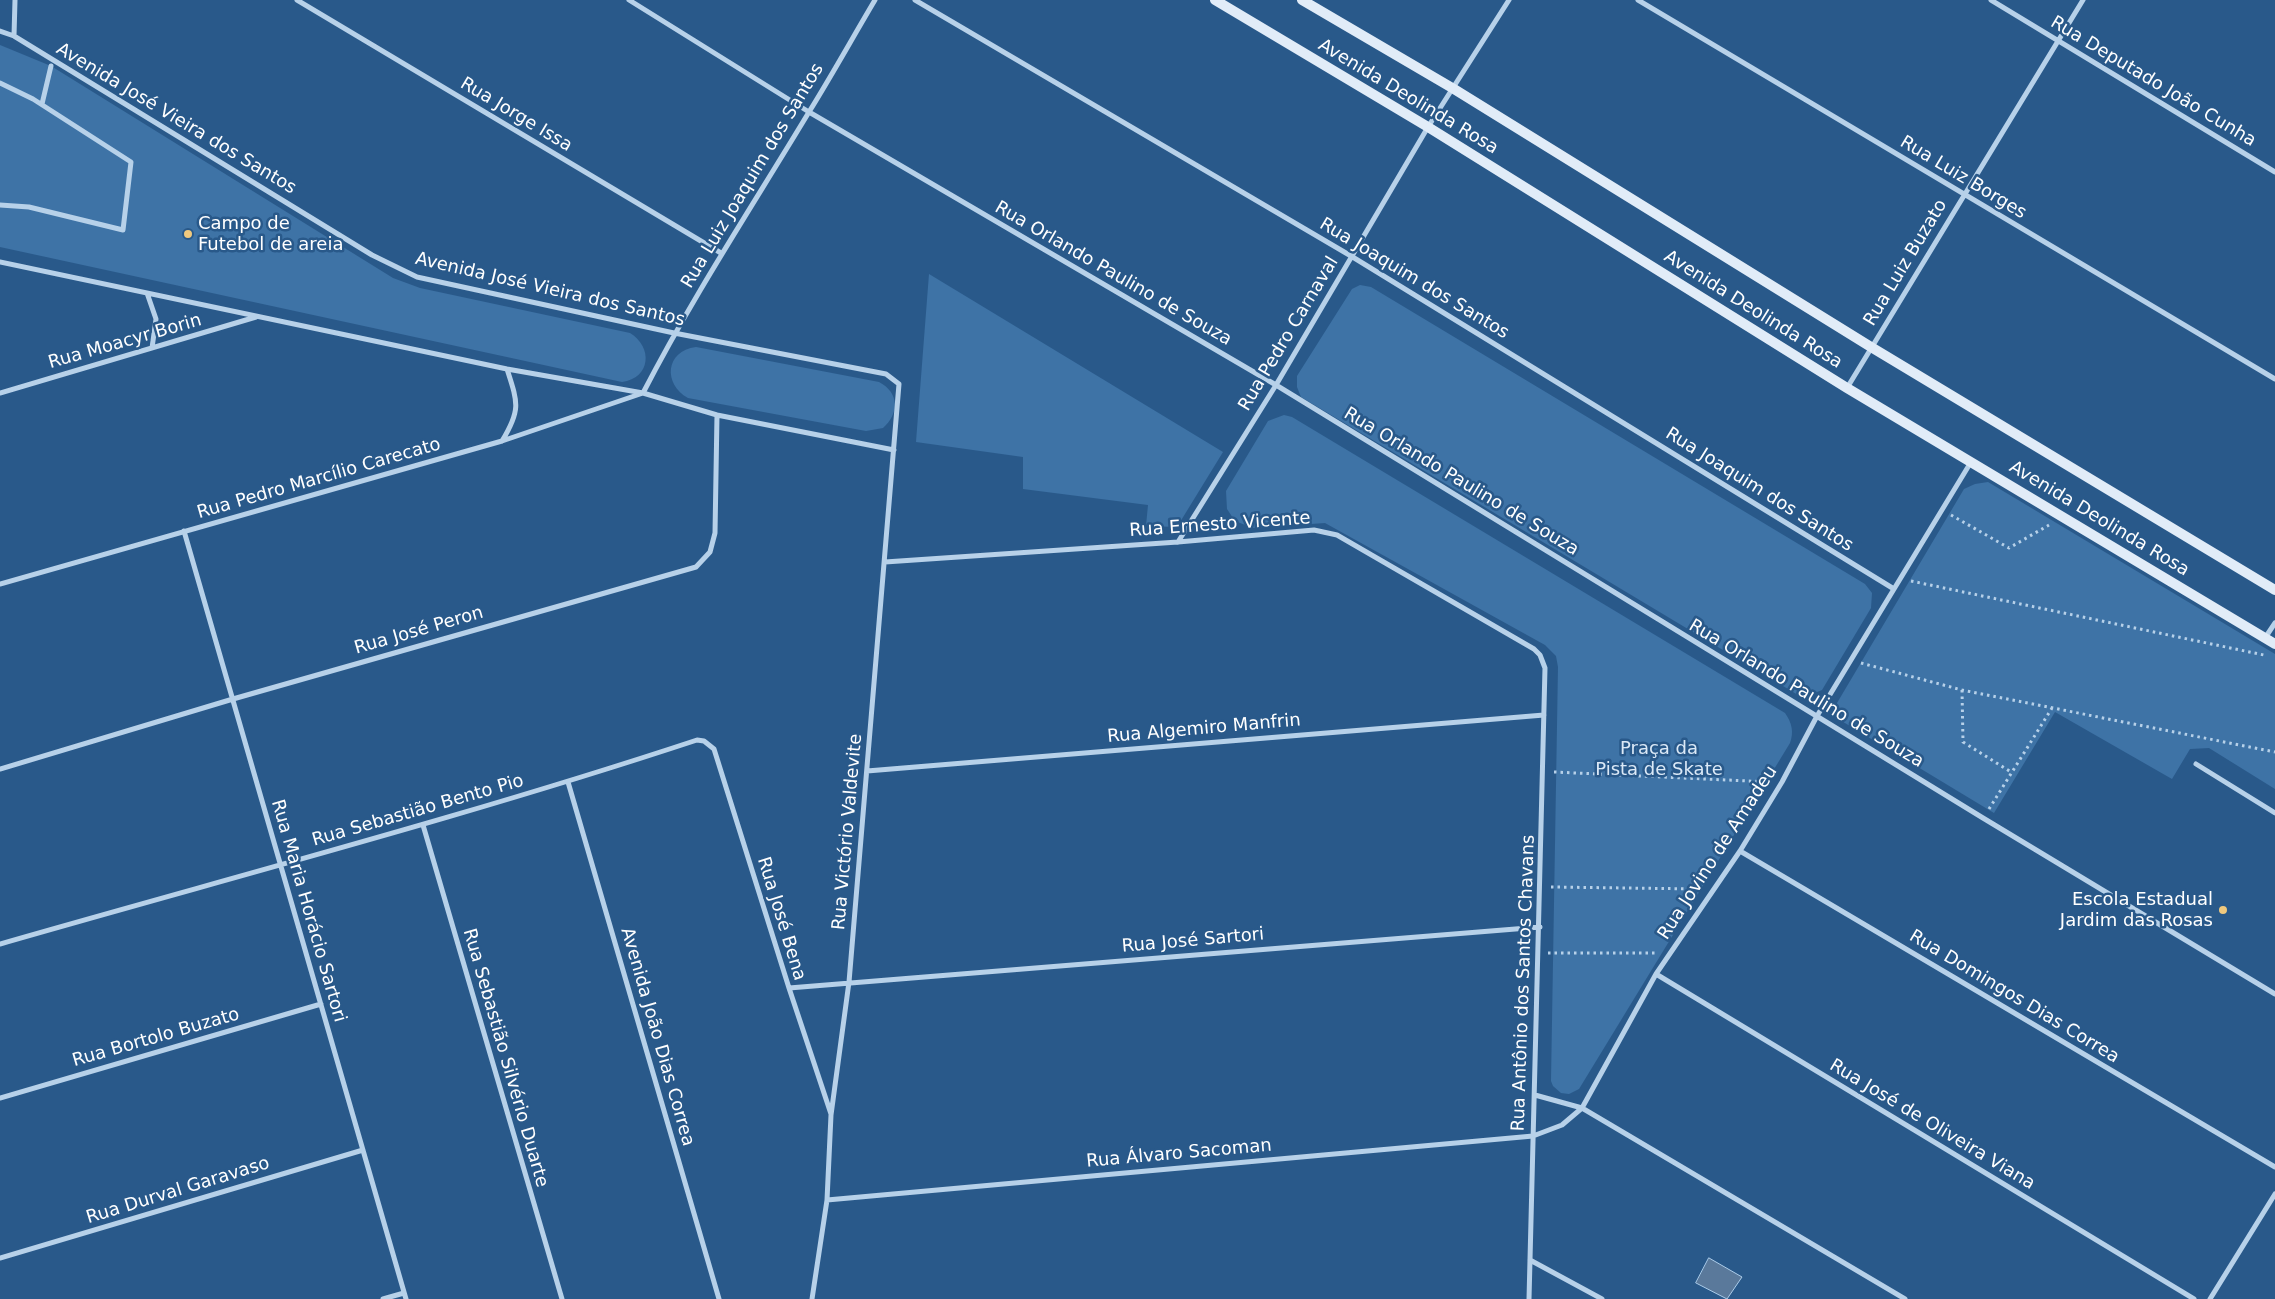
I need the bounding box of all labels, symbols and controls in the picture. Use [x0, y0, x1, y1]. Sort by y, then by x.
street label: Rua Deputado João Cunha [2046, 12, 2260, 152]
street label: Avenida Deolinda Rosa [1314, 35, 1502, 159]
street label: Avenida José Vieira dos Santos [52, 39, 300, 199]
street label: Rua Luiz Joaquim dos Santos [677, 60, 829, 292]
street label: Rua Jorge Issa [456, 73, 576, 157]
street label: Rua Luiz Borges [1896, 132, 2030, 224]
street label: Rua Luiz Buzato [1860, 196, 1952, 330]
street label: Rua Orlando Paulino de Souza [991, 197, 1235, 351]
place label: Campo de Futebol de areia [198, 213, 343, 255]
street label: Rua Joaquim dos Santos [1315, 214, 1513, 344]
marker: Campo de Futebol de areia [182, 228, 194, 240]
street label: Avenida Deolinda Rosa [1660, 246, 1846, 374]
street label: Avenida José Vieira dos Santos [413, 248, 687, 332]
street label: Rua Pedro Carnaval [1234, 253, 1344, 415]
street label: Rua Moacyr Borin [46, 310, 204, 374]
street label: Rua Orlando Paulino de Souza [1340, 403, 1582, 561]
street label: Rua Joaquim dos Santos [1661, 423, 1857, 557]
street label: Rua Pedro Marcílio Carecato [195, 434, 443, 524]
street label: Avenida Deolinda Rosa [2005, 457, 2193, 581]
street label: Rua Ernesto Vicente [1129, 508, 1311, 542]
street label: Rua José Peron [352, 602, 486, 660]
street label: Rua Orlando Paulino de Souza [1685, 615, 1927, 773]
street label: Rua Algemiro Manfrin [1106, 710, 1302, 748]
street label: Rua Victório Valdevite [829, 733, 867, 931]
park label: Praça da Pista de Skate [1595, 738, 1723, 781]
street label: Rua Jovino de Amadeu [1654, 762, 1782, 944]
street label: Rua Sebastião Bento Pio [310, 770, 526, 852]
street label: Rua Maria Horácio Sartori [266, 797, 350, 1025]
street label: Rua Antônio dos Santos Chavans [1508, 834, 1540, 1132]
street label: Rua José Bena [752, 855, 810, 983]
place label: Escola Estadual Jardim das Rosas [2060, 889, 2213, 932]
marker: Escola Estadual Jardim das Rosas [2217, 904, 2229, 916]
street label: Rua José Sartori [1121, 924, 1265, 958]
street label: Avenida João Dias Correa [615, 925, 699, 1149]
street label: Rua Sebastião Silvério Duarte [458, 926, 552, 1190]
street label: Rua Domingos Dias Correa [1905, 926, 2123, 1068]
street label: Rua Bortolo Buzato [70, 1004, 242, 1072]
street label: Rua José de Oliveira Viana [1825, 1055, 2039, 1195]
street label: Rua Álvaro Sacoman [1085, 1135, 1273, 1173]
street label: Rua Durval Garavaso [84, 1153, 272, 1229]

